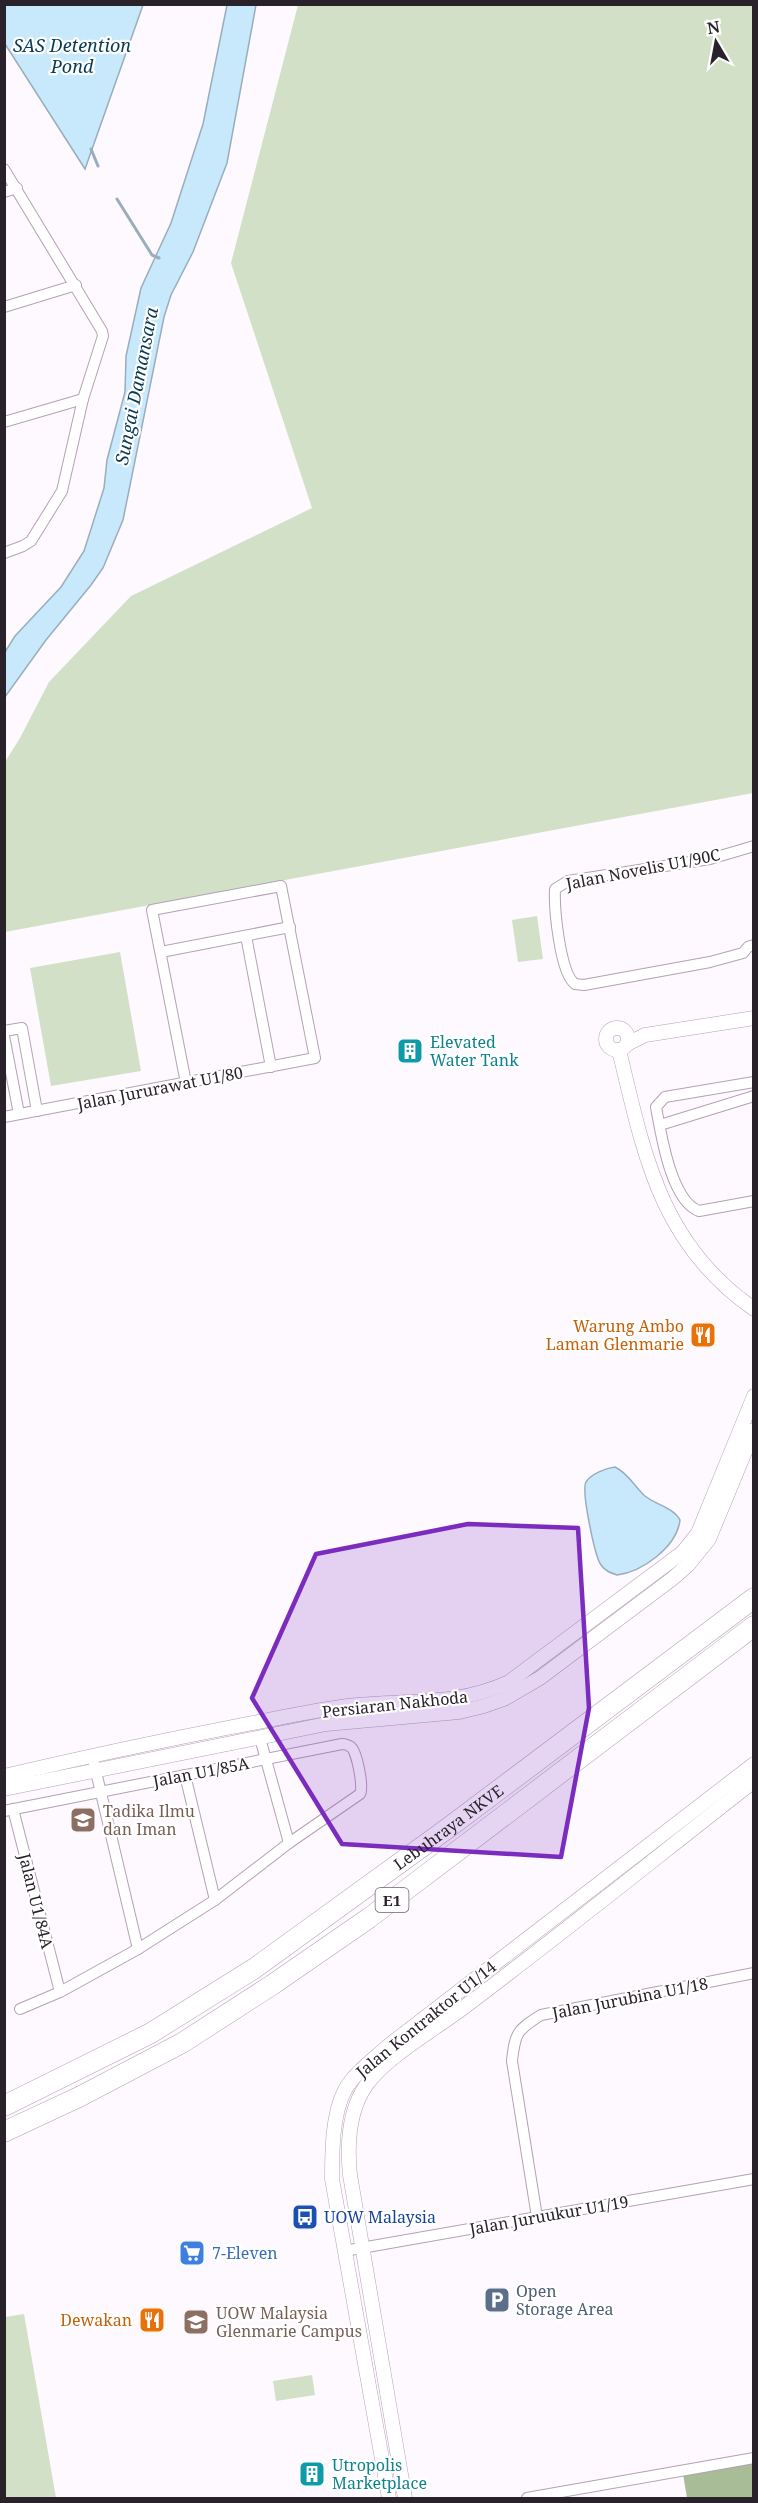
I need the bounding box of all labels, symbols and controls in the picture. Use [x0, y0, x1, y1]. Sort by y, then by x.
north arrow [686, 12, 746, 72]
text: N [705, 15, 722, 39]
water label: SAS Detention Pond [13, 33, 131, 78]
water label: Sungai Damansara [109, 305, 163, 467]
street label: Jalan Novelis U1/90C [563, 843, 722, 895]
place label: Elevated Water Tank [430, 1031, 519, 1071]
building icon: Elevated Water Tank [395, 1036, 425, 1066]
street label: Jalan Jururawat U1/80 [74, 1061, 245, 1115]
place label: Warung Ambo Laman Glenmarie [546, 1315, 684, 1355]
restaurant icon: Warung Ambo Laman Glenmarie [688, 1320, 718, 1350]
street label: Persiaran Nakhoda [321, 1685, 469, 1723]
street label: Jalan U1/85A [150, 1752, 252, 1792]
street label: Lebuhraya NKVE [389, 1779, 508, 1875]
place label: Tadika Ilmu dan Iman [103, 1800, 195, 1840]
school or university icon: Tadika Ilmu dan Iman [68, 1805, 98, 1835]
street label: Jalan U1/84A [13, 1850, 59, 1952]
road number: E1 [376, 1888, 408, 1912]
street label: Jalan Kontraktor U1/14 [351, 1956, 501, 2083]
street label: Jalan Jurubina U1/18 [549, 1972, 710, 2024]
street label: Jalan Juruukur U1/19 [467, 2190, 630, 2240]
bus stop icon: UOW Malaysia [290, 2202, 320, 2232]
place label: UOW Malaysia [324, 2206, 436, 2228]
supermarket icon: 7-Eleven [177, 2238, 207, 2268]
place label: 7-Eleven [212, 2242, 278, 2264]
place label: Open Storage Area [516, 2280, 614, 2320]
parking icon: Open Storage Area [482, 2285, 512, 2315]
place label: UOW Malaysia Glenmarie Campus [216, 2302, 362, 2342]
restaurant icon: Dewakan [137, 2305, 167, 2335]
school or university icon: UOW Malaysia Glenmarie Campus [181, 2307, 211, 2337]
place label: Dewakan [60, 2309, 132, 2331]
place label: Utropolis Marketplace [332, 2454, 427, 2494]
building icon: Utropolis Marketplace [297, 2459, 327, 2489]

